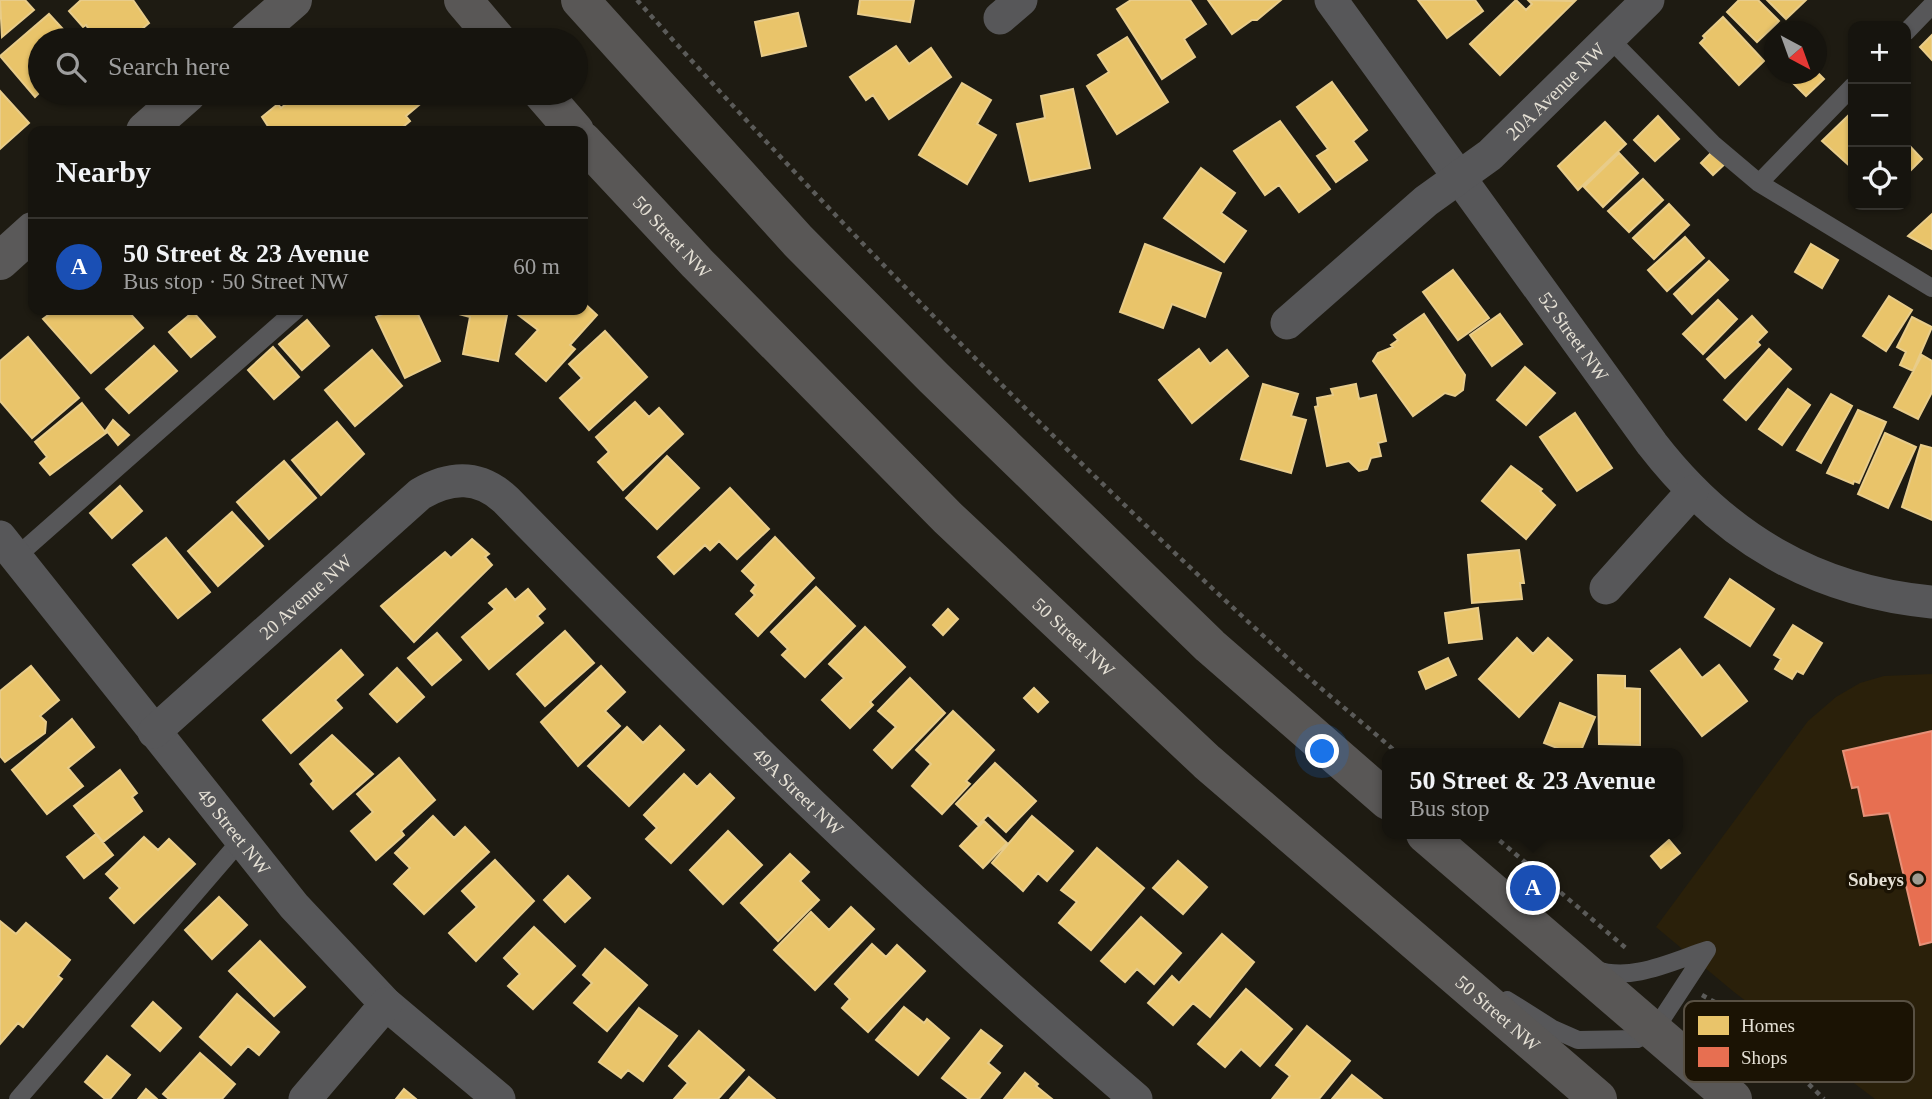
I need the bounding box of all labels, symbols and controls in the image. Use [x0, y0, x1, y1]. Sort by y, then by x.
north arrow [1764, 21, 1827, 84]
map controls [1848, 21, 1911, 210]
button: + [1848, 21, 1911, 84]
search box [28, 28, 588, 105]
street label: 20A Avenue NW [1502, 39, 1609, 144]
icon: search [52, 48, 90, 86]
text: Search here [108, 52, 230, 81]
button: − [1848, 84, 1911, 147]
button: locate [1848, 147, 1911, 210]
text: Nearby [56, 155, 151, 188]
street label: 50 Street NW [629, 192, 716, 282]
text: 50 Street & 23 Avenue [123, 239, 369, 268]
text: A [71, 254, 87, 279]
text: 60 m [513, 254, 560, 279]
text: Bus stop · 50 Street NW [123, 269, 349, 294]
street label: 52 Street NW [1535, 288, 1613, 385]
street label: 20 Avenue NW [255, 550, 356, 644]
street label: 50 Street NW [1029, 594, 1119, 681]
your location [1305, 734, 1339, 768]
street label: 49A Street NW [748, 743, 847, 840]
popup [1382, 748, 1683, 839]
text: 50 Street & 23 Avenue [1410, 766, 1656, 795]
street label: 49 Street NW [193, 784, 275, 879]
text: Bus stop [1410, 796, 1489, 821]
pin: A [1510, 862, 1556, 914]
place label: Sobeys [1848, 869, 1904, 890]
marker: Sobeys [1910, 871, 1926, 887]
street label: 50 Street NW [1451, 971, 1544, 1055]
legend [1684, 1001, 1914, 1082]
text: Homes [1741, 1015, 1795, 1036]
text: Shops [1741, 1047, 1787, 1068]

